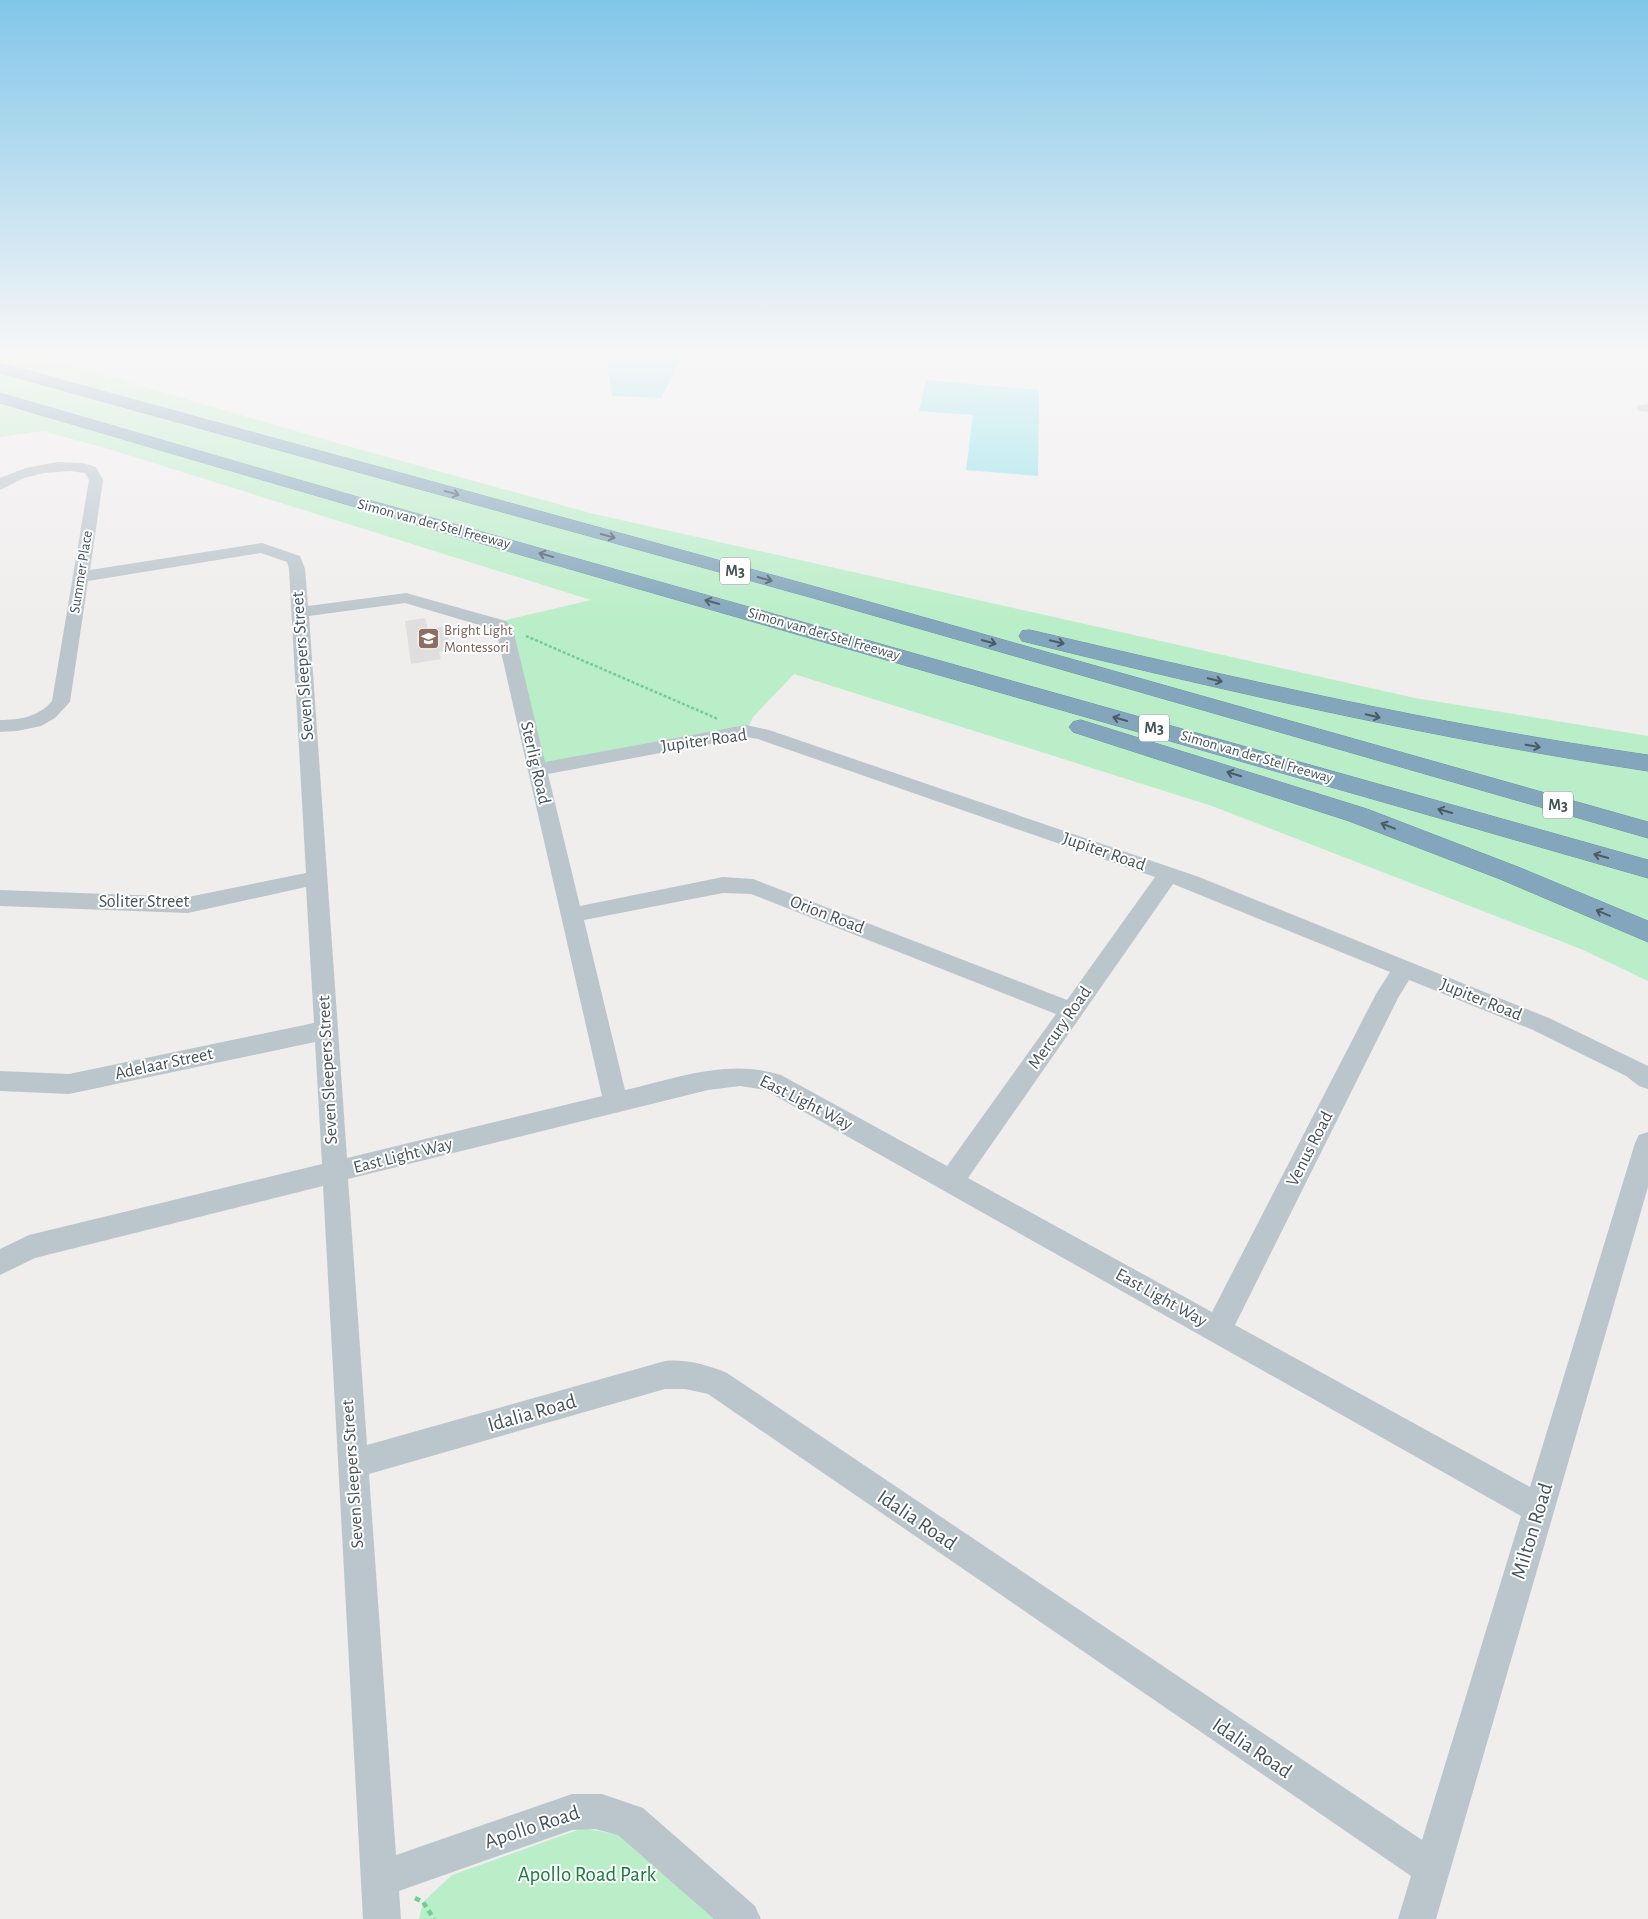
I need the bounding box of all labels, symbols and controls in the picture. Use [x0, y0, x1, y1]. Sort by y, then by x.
one-way arrow [443, 488, 459, 498]
street label: Simon van der Stel Freeway [356, 496, 513, 552]
street label: Summer Place [67, 529, 95, 615]
one-way arrow [600, 532, 616, 541]
one-way arrow [538, 549, 554, 559]
road number: M3 [720, 558, 750, 584]
one-way arrow [757, 574, 773, 584]
street label: Seven Sleepers Street [289, 591, 317, 741]
one-way arrow [704, 596, 720, 606]
street label: Simon van der Stel Freeway [746, 605, 902, 663]
place label: Bright Light Montessori [444, 623, 513, 655]
school or university icon: Bright Light Montessori [416, 627, 440, 651]
one-way arrow [980, 638, 996, 647]
one-way arrow [1048, 638, 1064, 647]
one-way arrow [1206, 676, 1222, 685]
one-way arrow [1365, 712, 1381, 721]
one-way arrow [1113, 713, 1129, 723]
road number: M3 [1139, 714, 1169, 741]
street label: Sterlig Road [517, 720, 553, 806]
street label: Jupiter Road [660, 726, 748, 756]
street label: Simon van der Stel Freeway [1179, 728, 1335, 786]
one-way arrow [1524, 742, 1540, 752]
one-way arrow [1226, 769, 1242, 779]
road number: M3 [1543, 792, 1573, 818]
one-way arrow [1437, 806, 1453, 815]
one-way arrow [1380, 821, 1395, 830]
street label: Jupiter Road [1060, 829, 1148, 875]
one-way arrow [1593, 850, 1609, 860]
street label: Soliter Street [99, 893, 190, 911]
street label: Orion Road [787, 893, 867, 937]
one-way arrow [1596, 907, 1611, 916]
street label: Jupiter Road [1438, 975, 1524, 1025]
street label: Mercury Road [1025, 983, 1095, 1073]
street label: Seven Sleepers Street [315, 995, 341, 1145]
street label: Adelaar Street [113, 1045, 215, 1083]
street label: East Light Way [757, 1072, 856, 1134]
street label: Venus Road [1283, 1109, 1337, 1189]
street label: East Light Way [352, 1135, 455, 1177]
street label: East Light Way [1112, 1266, 1210, 1331]
street label: Idalia Road [485, 1390, 579, 1436]
street label: Seven Sleepers Street [339, 1399, 367, 1549]
street label: Milton Road [1507, 1480, 1557, 1582]
street label: Idalia Road [873, 1486, 961, 1554]
street label: Idalia Road [1208, 1714, 1296, 1782]
street label: Apollo Road [482, 1802, 582, 1852]
park label: Apollo Road Park [518, 1864, 657, 1885]

